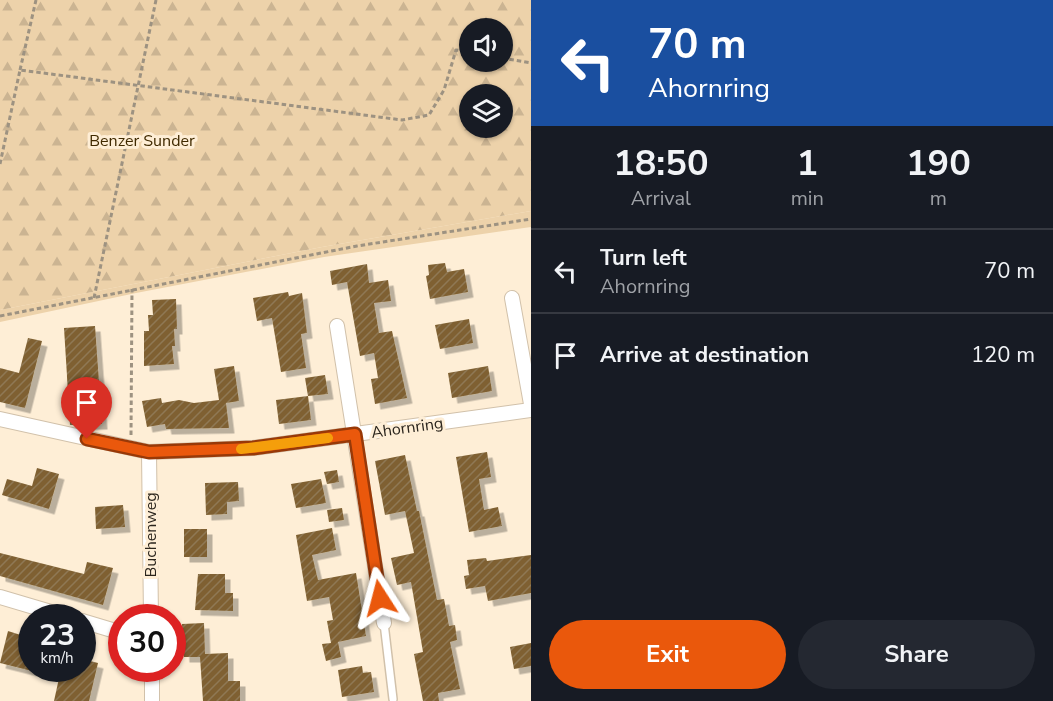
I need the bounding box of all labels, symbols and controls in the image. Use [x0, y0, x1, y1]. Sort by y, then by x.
text: 70 m [648, 16, 747, 73]
map controls [459, 18, 513, 138]
button: sound [459, 18, 513, 72]
icon: left [549, 24, 627, 102]
text: Ahornring [648, 70, 770, 107]
button: layers [459, 84, 513, 138]
park label: Benzer Sunder [89, 130, 195, 152]
text: 18:50 [613, 139, 709, 188]
text: 1 [796, 139, 818, 188]
text: 190 [906, 139, 971, 188]
text: Arrival [631, 185, 691, 212]
text: min [791, 185, 824, 212]
text: m [930, 185, 947, 212]
text: Turn left [600, 243, 687, 273]
icon: left [549, 255, 582, 288]
text: 70 m [984, 256, 1035, 286]
text: Ahornring [600, 273, 690, 300]
icon: arrive [549, 339, 582, 372]
text: Arrive at destination [600, 340, 809, 370]
text: 120 m [971, 340, 1035, 370]
pin [61, 377, 112, 439]
icon: arrive [70, 386, 103, 419]
street label: Ahornring [370, 412, 445, 444]
street label: Buchenweg [140, 492, 162, 578]
position arrow [348, 566, 412, 630]
speed limit sign: 30 [108, 604, 186, 682]
text: 23 [39, 615, 75, 656]
button: Exit [549, 620, 786, 689]
button: Share [798, 620, 1035, 689]
text: km/h [40, 648, 74, 668]

